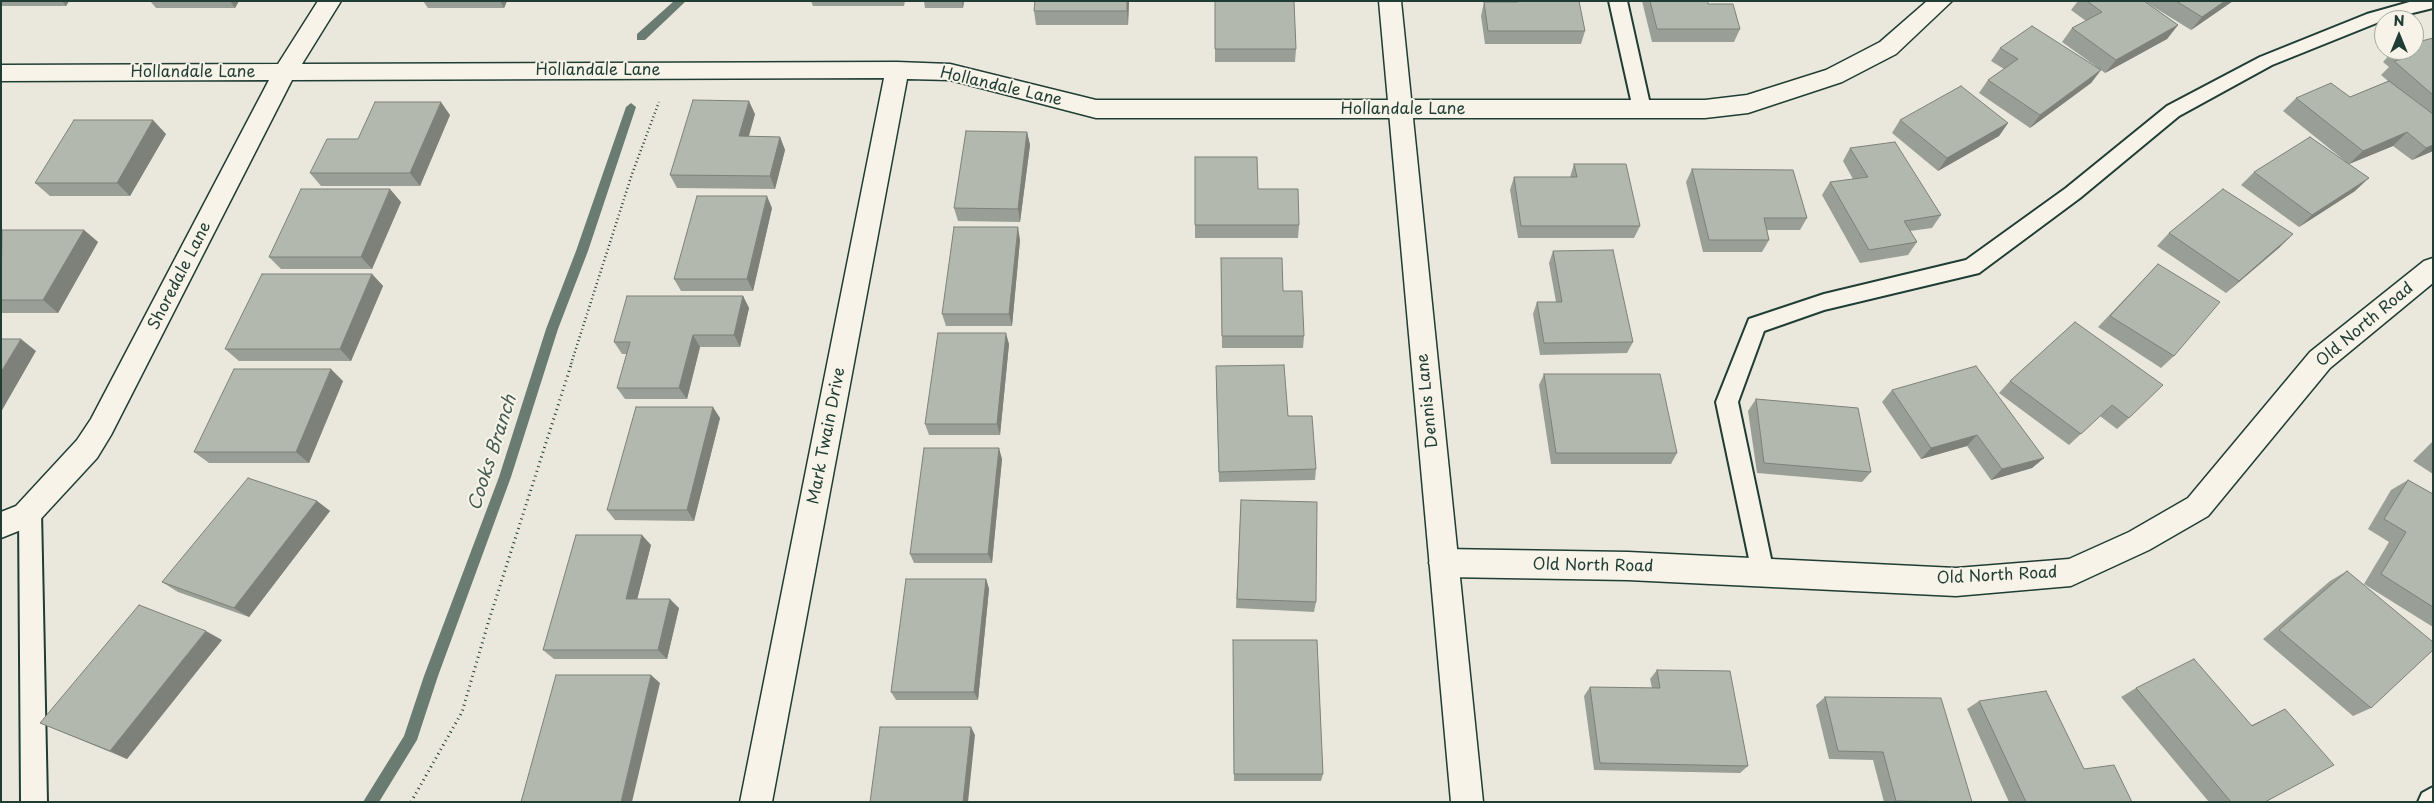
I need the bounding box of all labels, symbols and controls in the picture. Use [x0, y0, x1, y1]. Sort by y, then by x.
north arrow [2374, 10, 2424, 60]
text: N [2393, 10, 2405, 31]
street label: Hollandale Lane [536, 61, 660, 81]
street label: Hollandale Lane [131, 63, 255, 83]
street label: Hollandale Lane [938, 64, 1064, 110]
street label: Hollandale Lane [1341, 100, 1465, 120]
street label: Shoredale Lane [145, 219, 215, 333]
street label: Old North Road [2313, 279, 2417, 371]
street label: Dennis Lane [1413, 353, 1443, 449]
street label: Mark Twain Drive [804, 366, 850, 506]
water label: Cooks Branch [464, 393, 522, 513]
street label: Old North Road [1533, 555, 1653, 577]
street label: Old North Road [1936, 563, 2058, 589]

